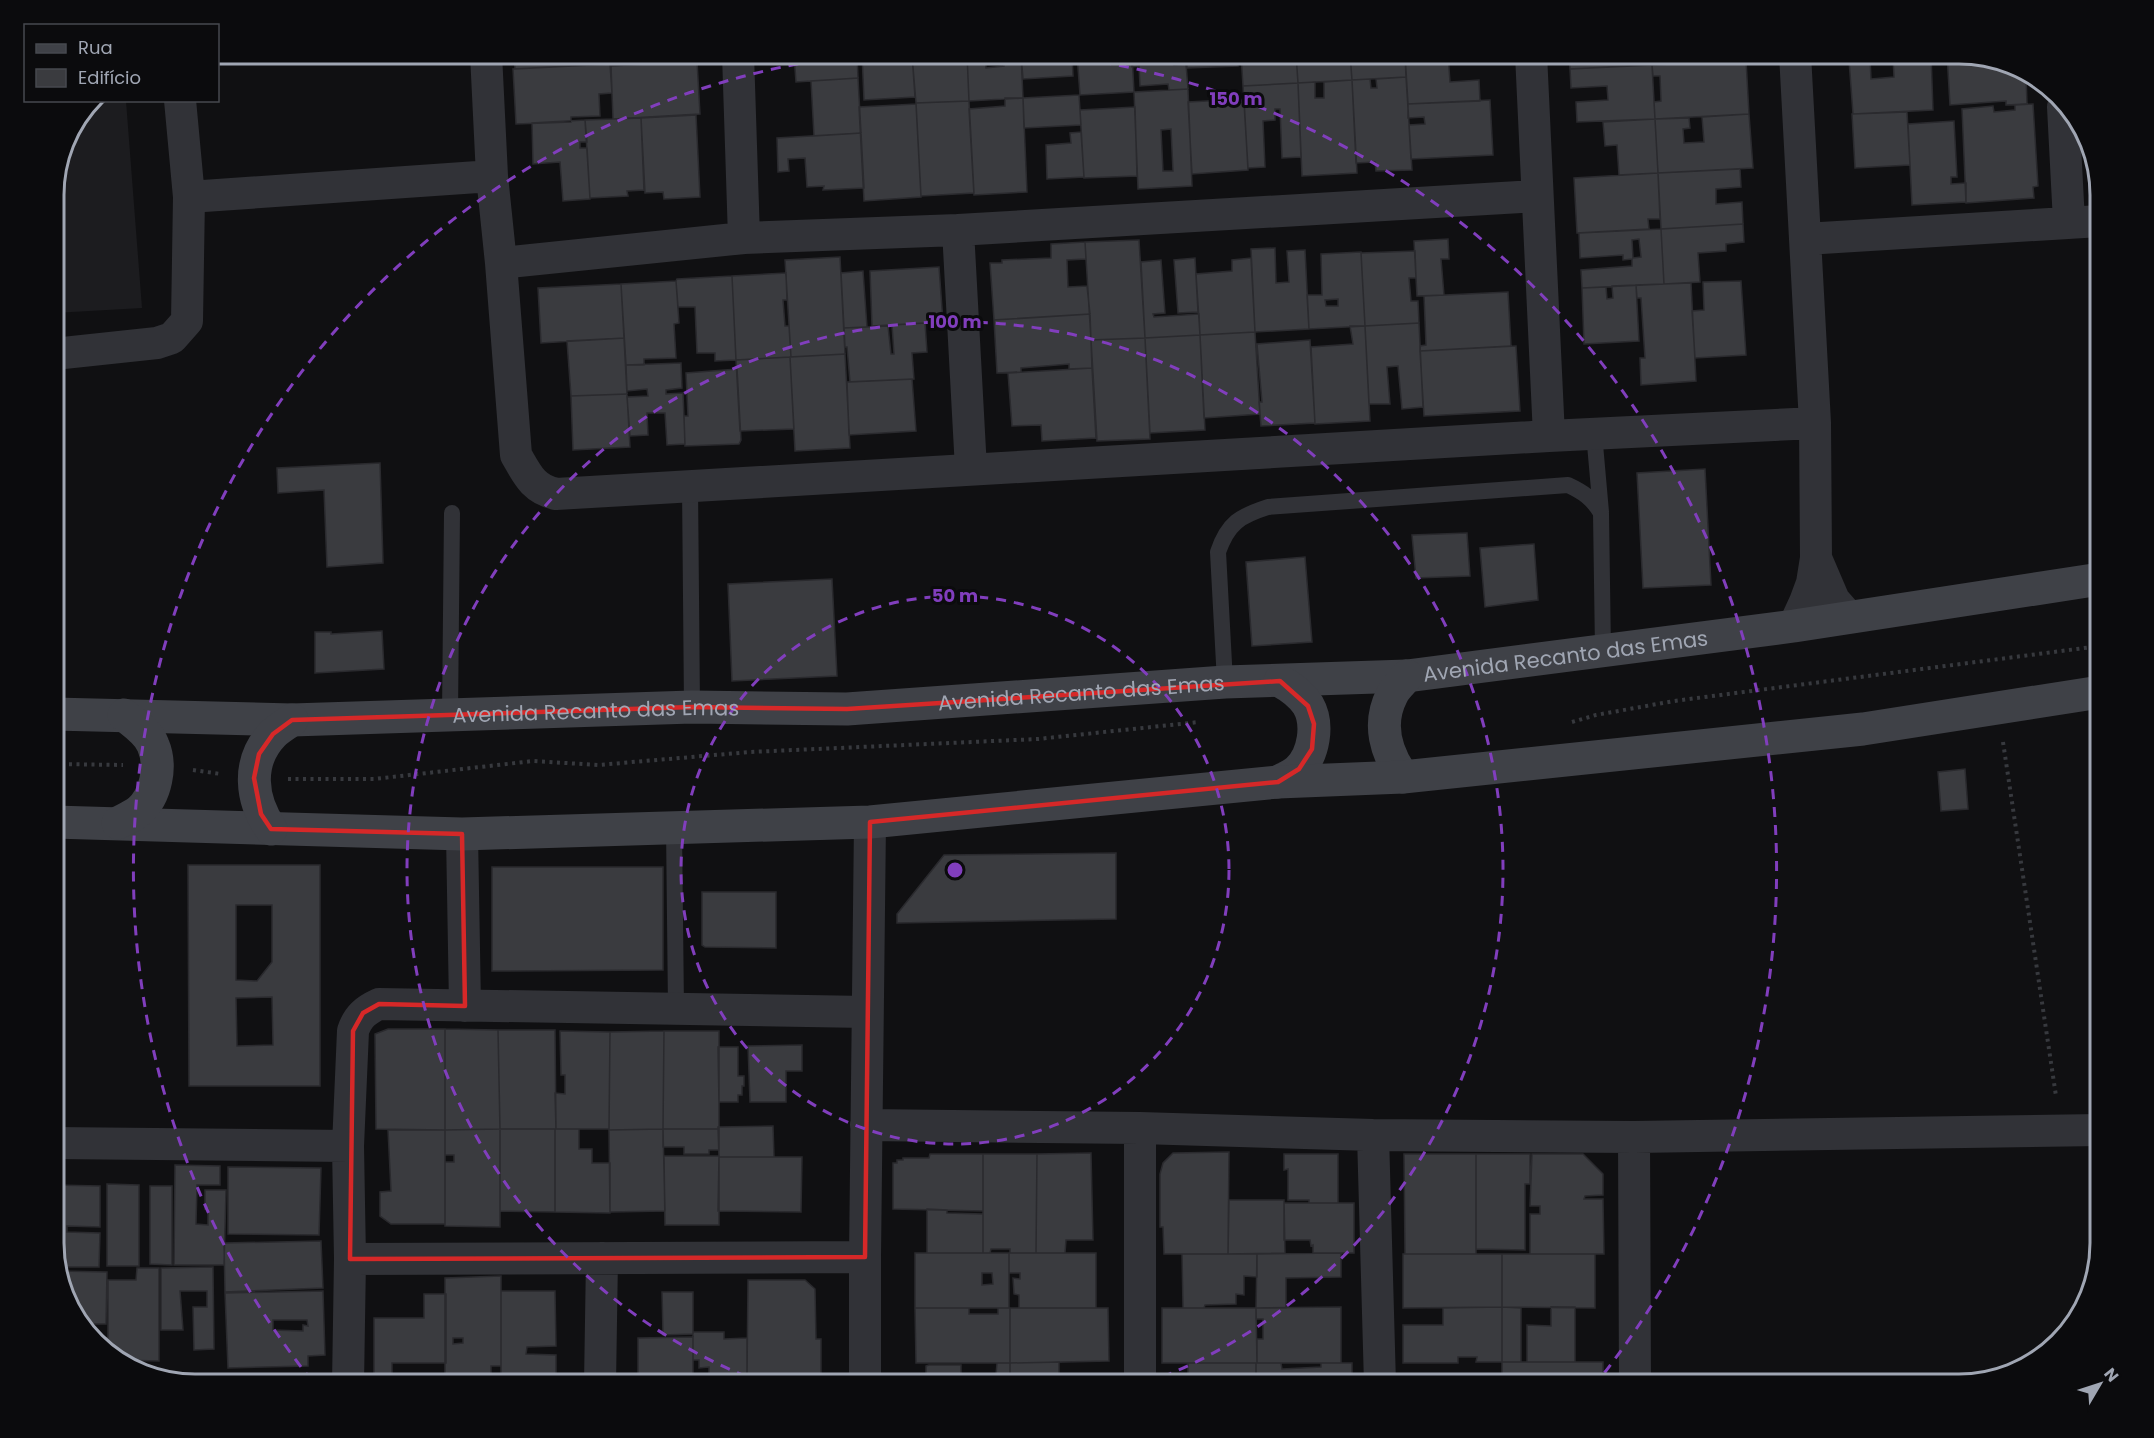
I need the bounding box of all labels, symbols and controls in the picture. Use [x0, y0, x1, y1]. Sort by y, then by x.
legend [24, 24, 219, 102]
text: Rua [78, 35, 113, 60]
text: Edifício [78, 65, 141, 90]
text: 150 m [1209, 86, 1263, 111]
text: 100 m [928, 309, 982, 334]
text: 50 m [932, 583, 978, 608]
street label: Avenida Recanto das Emas [1421, 623, 1710, 688]
street label: Avenida Recanto das Emas [937, 668, 1225, 717]
street label: Avenida Recanto das Emas [452, 692, 739, 729]
centre of rings [945, 860, 965, 880]
north arrow [2070, 1354, 2130, 1414]
text: N [2099, 1363, 2124, 1387]

